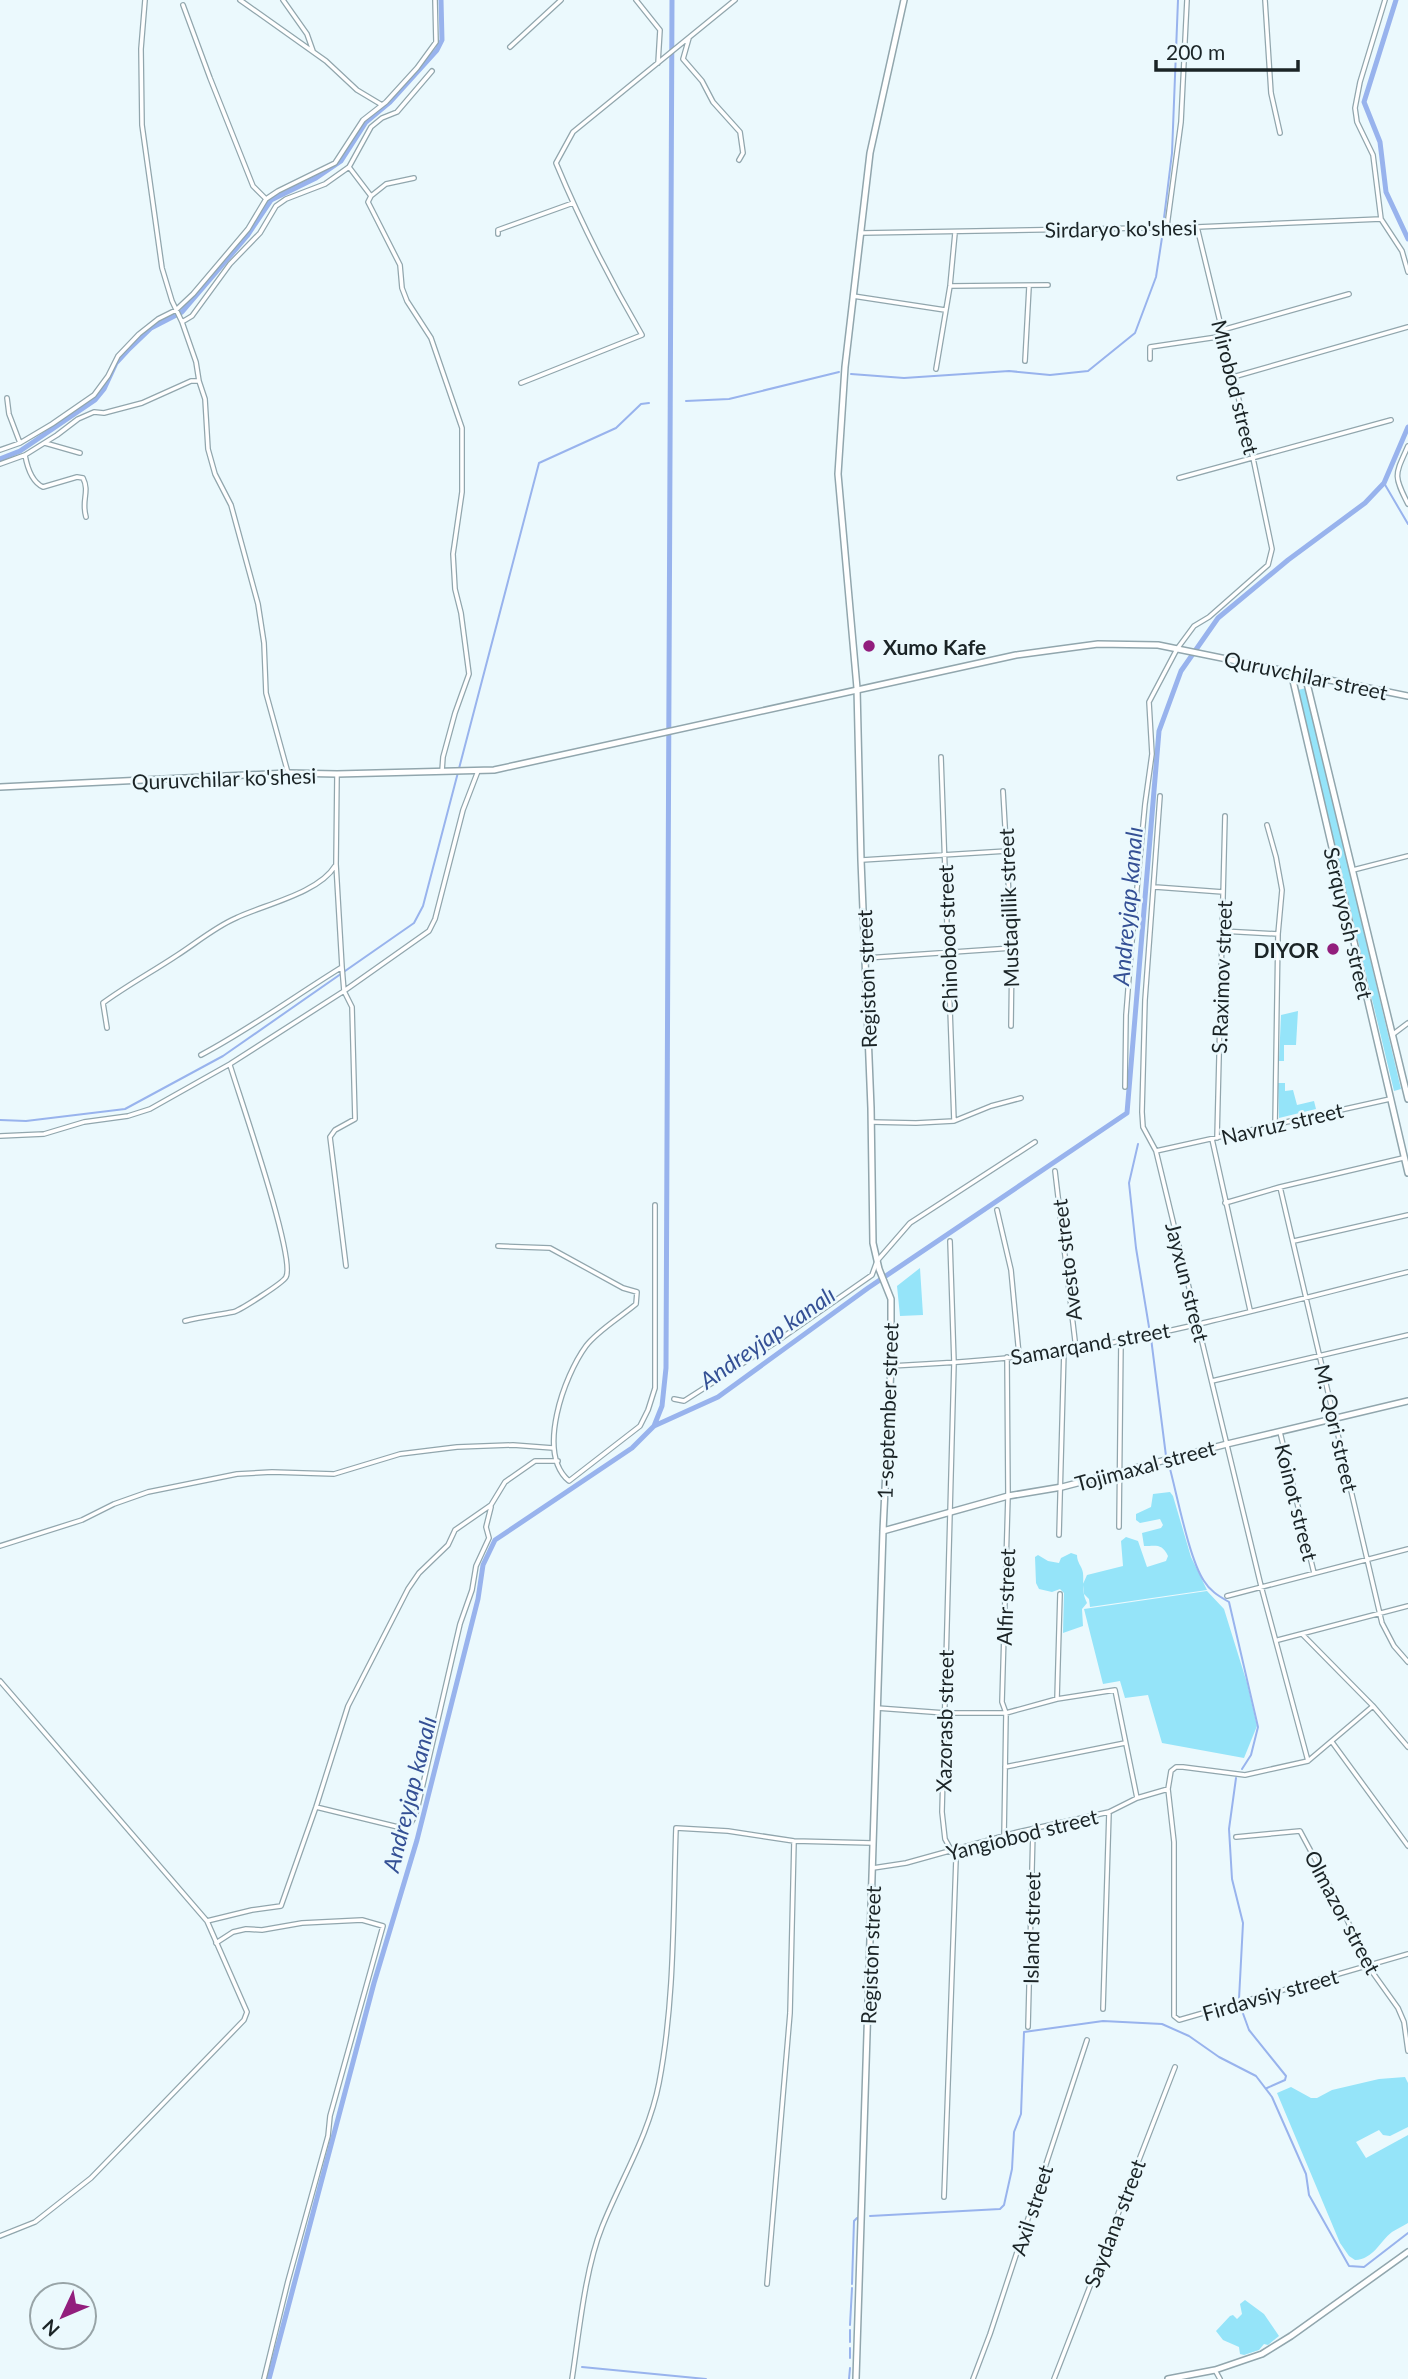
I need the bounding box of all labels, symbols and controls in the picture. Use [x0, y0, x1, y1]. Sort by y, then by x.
scale bar [1156, 28, 1298, 72]
text: 200 m [1166, 39, 1225, 64]
street label: Sirdaryo ko'shesi [1044, 214, 1198, 242]
street label: Mirobod street [1207, 317, 1265, 457]
place label: Xumo Kafe [883, 634, 986, 659]
marker: Xumo Kafe [861, 638, 877, 654]
street label: Quruvchilar street [1222, 645, 1390, 705]
street label: Quruvchilar ko'shesi [131, 762, 317, 794]
water label: Andreyjap kanalı [1106, 825, 1148, 988]
street label: Mustaqillik street [993, 827, 1023, 988]
street label: Serquyosh street [1319, 845, 1379, 1002]
street label: Chinobod street [932, 864, 962, 1014]
street label: S.Raximov street [1206, 899, 1236, 1054]
street label: Registon street [851, 909, 881, 1049]
place label: DIYOR [1254, 937, 1319, 962]
marker: DIYOR [1325, 941, 1341, 957]
street label: Navruz street [1219, 1097, 1346, 1149]
street label: Avesto street [1046, 1197, 1086, 1322]
street label: Jayxun street [1161, 1220, 1215, 1345]
water label: Andreyjap kanalı [693, 1280, 840, 1395]
street label: Samarqand street [1008, 1317, 1172, 1369]
street label: 1-september street [871, 1322, 903, 1500]
street label: M. Qori street [1310, 1362, 1364, 1495]
street label: Tojimaxal street [1072, 1434, 1218, 1496]
street label: Koinot street [1270, 1441, 1324, 1564]
street label: Alfir street [991, 1548, 1019, 1646]
street label: Xazorasb street [930, 1649, 958, 1793]
water label: Andreyjap kanalı [376, 1713, 442, 1876]
street label: Yangiobod street [944, 1803, 1101, 1865]
street label: Olmazor street [1300, 1846, 1386, 1979]
street label: Island street [1018, 1871, 1044, 1984]
street label: Registon street [855, 1885, 885, 2025]
street label: Firdavsiy street [1199, 1963, 1341, 2025]
street label: Saydana street [1078, 2155, 1150, 2291]
street label: Axil street [1005, 2161, 1057, 2258]
north arrow [28, 2281, 98, 2351]
text: N [37, 2315, 64, 2341]

